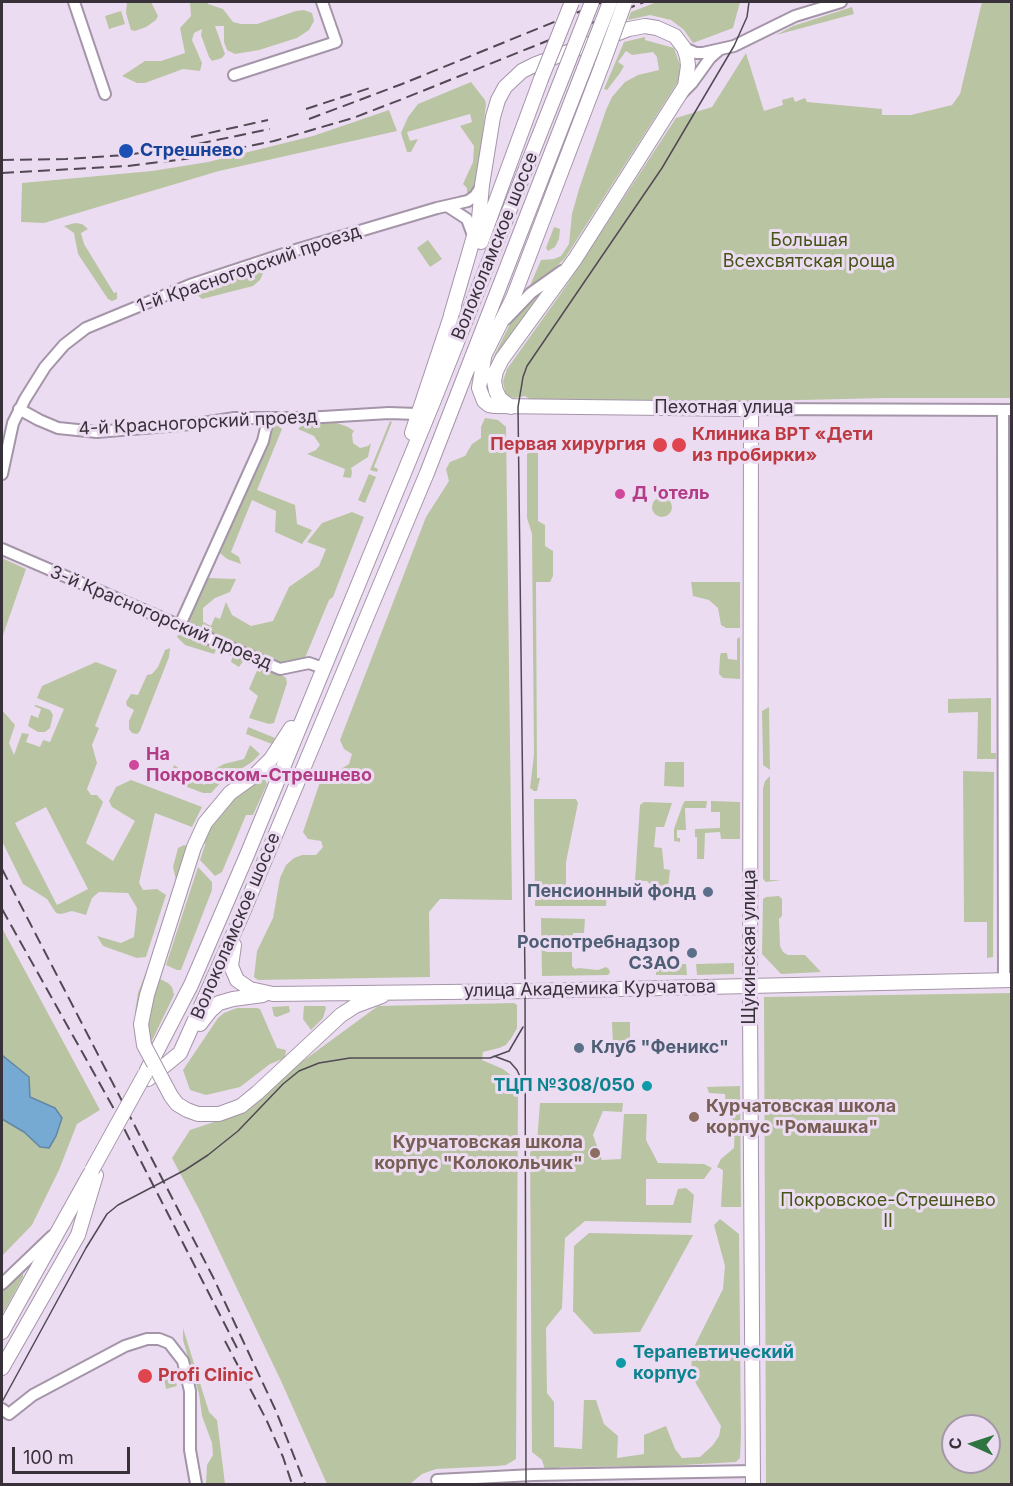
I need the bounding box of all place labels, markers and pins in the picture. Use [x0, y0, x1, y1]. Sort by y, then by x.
place label: Стрешнево [140, 140, 244, 162]
marker: Стрешнево [117, 142, 135, 160]
place label: Клиника ВРТ «Дети из пробирки» [692, 424, 873, 466]
place label: Первая хирургия [490, 434, 646, 456]
marker: Первая хирургия [651, 436, 669, 454]
marker: Клиника ВРТ «Дети из пробирки» [670, 436, 688, 454]
place label: Д 'отель [632, 483, 710, 505]
marker: Д 'отель [613, 487, 627, 501]
place label: На Покровском-Стрешнево [146, 744, 372, 786]
marker: На Покровском-Стрешнево [127, 758, 141, 772]
place label: Пенсионный фонд [527, 881, 696, 903]
marker: Пенсионный фонд [701, 885, 715, 899]
place label: Роспотребнадзор СЗАО [517, 932, 680, 974]
marker: Роспотребнадзор СЗАО [685, 946, 699, 960]
place label: Клуб "Феникс" [591, 1037, 729, 1059]
marker: Клуб "Феникс" [572, 1041, 586, 1055]
place label: ТЦП №308/050 [493, 1075, 635, 1097]
marker: ТЦП №308/050 [640, 1079, 654, 1093]
place label: Курчатовская школа корпус "Ромашка" [706, 1096, 896, 1138]
marker: Курчатовская школа корпус "Ромашка" [687, 1110, 701, 1124]
place label: Курчатовская школа корпус "Колокольчик" [374, 1132, 583, 1174]
marker: Курчатовская школа корпус "Колокольчик" [588, 1146, 602, 1160]
place label: Терапевтический корпус [633, 1342, 794, 1384]
marker: Терапевтический корпус [614, 1356, 628, 1370]
place label: Profi Clinic [158, 1365, 254, 1387]
marker: Profi Clinic [136, 1367, 154, 1385]

